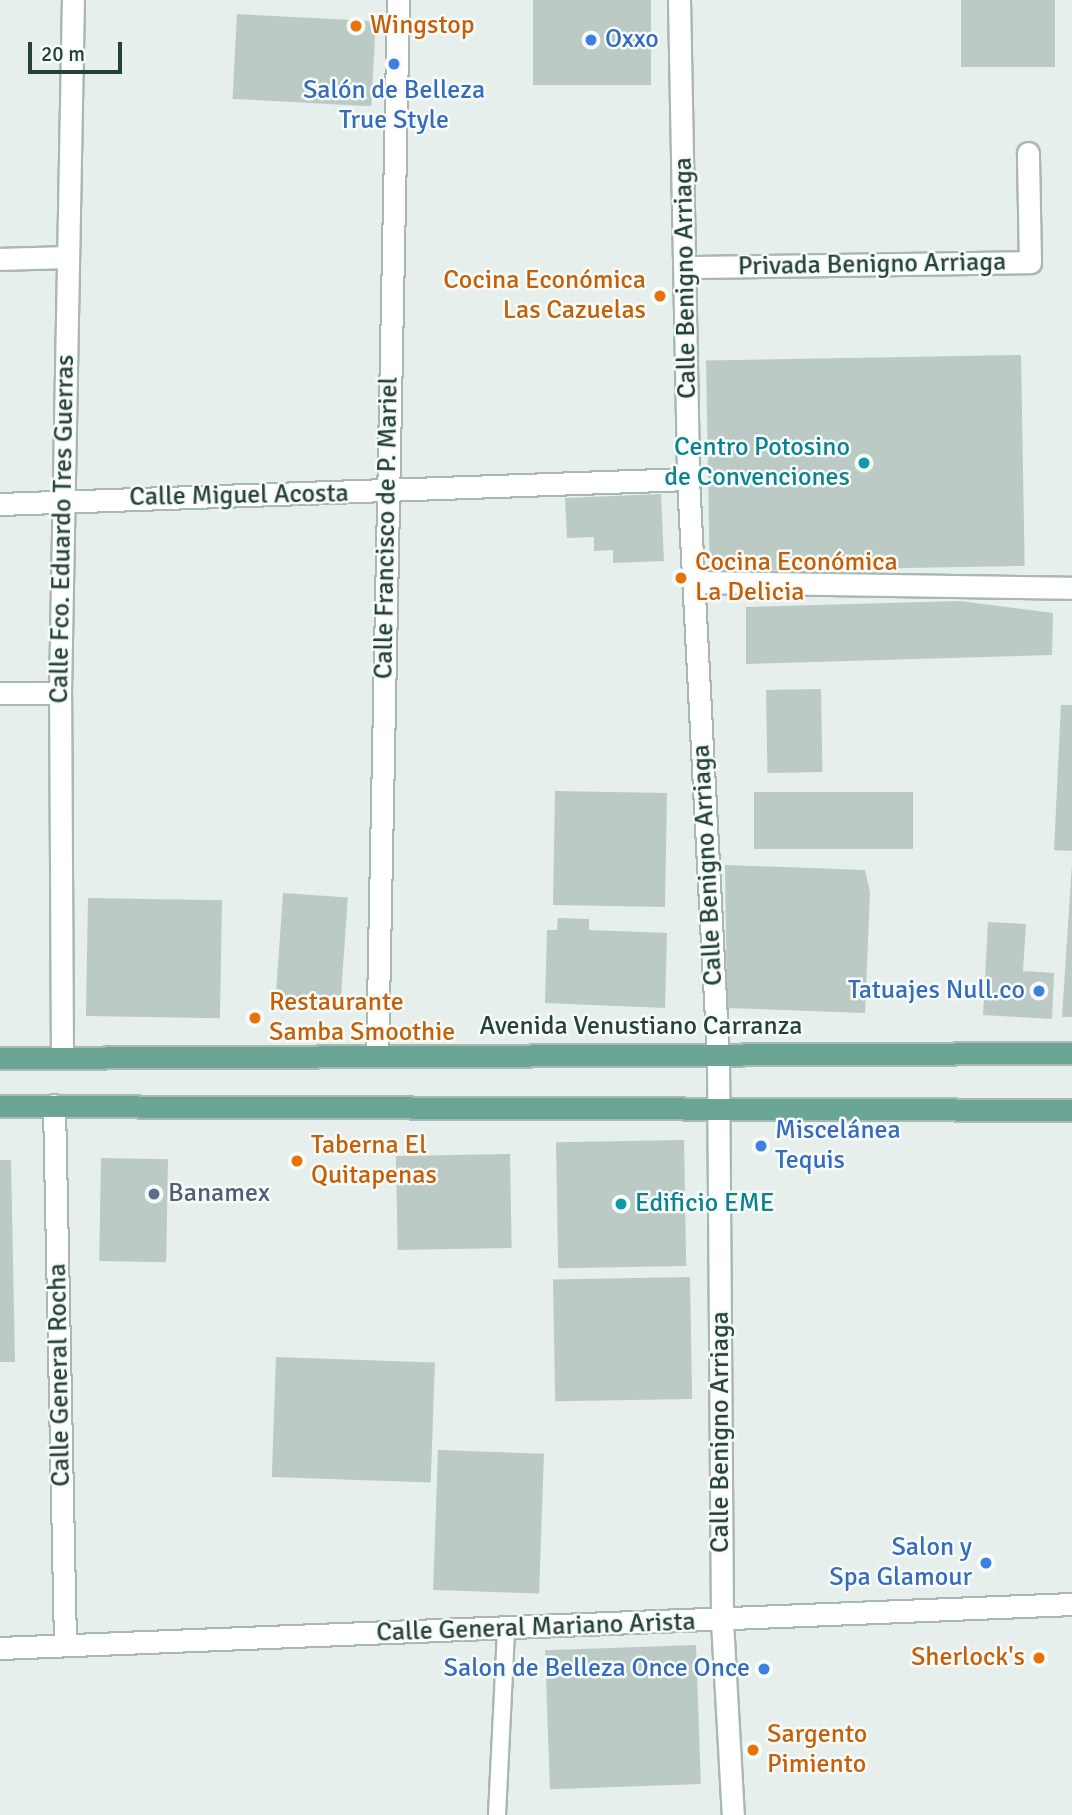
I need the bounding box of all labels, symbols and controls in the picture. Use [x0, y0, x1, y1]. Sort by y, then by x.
place label: Wingstop [370, 10, 475, 42]
marker: Wingstop [348, 18, 364, 34]
place label: Oxxo [605, 24, 659, 56]
scale bar [32, 28, 126, 72]
marker: Oxxo [583, 32, 599, 48]
text: 20 m [41, 41, 85, 67]
marker: Salón de Belleza True Style [386, 56, 402, 72]
place label: Salón de Belleza True Style [303, 75, 485, 136]
street label: Calle Benigno Arriaga [668, 157, 704, 399]
street label: Privada Benigno Arriaga [738, 247, 1006, 283]
place label: Cocina Económica Las Cazuelas [443, 265, 646, 326]
marker: Cocina Económica Las Cazuelas [652, 288, 668, 304]
street label: Calle Fco. Eduardo Tres Guerras [44, 354, 82, 704]
street label: Calle Francisco de P. Mariel [369, 377, 405, 679]
place label: Centro Potosino de Convenciones [664, 432, 850, 494]
marker: Centro Potosino de Convenciones [856, 455, 872, 471]
street label: Calle Miguel Acosta [129, 478, 349, 514]
place label: Cocina Económica La Delicia [695, 547, 898, 608]
marker: Cocina Económica La Delicia [673, 570, 689, 586]
street label: Calle Benigno Arriaga [686, 743, 730, 987]
place label: Tatuajes Null.co [848, 975, 1025, 1007]
marker: Tatuajes Null.co [1031, 983, 1047, 999]
place label: Restaurante Samba Smoothie [269, 987, 455, 1048]
marker: Restaurante Samba Smoothie [247, 1010, 263, 1026]
street label: Avenida Venustiano Carranza [479, 1011, 803, 1043]
place label: Miscelánea Tequis [775, 1115, 901, 1176]
place label: Taberna El Quitapenas [311, 1130, 437, 1192]
marker: Miscelánea Tequis [753, 1138, 769, 1154]
marker: Taberna El Quitapenas [289, 1153, 305, 1169]
place label: Banamex [168, 1178, 270, 1210]
marker: Banamex [146, 1186, 162, 1202]
place label: Edificio EME [635, 1188, 774, 1220]
marker: Edificio EME [613, 1196, 629, 1212]
street label: Calle General Rocha [42, 1263, 78, 1487]
street label: Calle Benigno Arriaga [705, 1311, 737, 1553]
place label: Salon y Spa Glamour [829, 1532, 972, 1594]
marker: Salon y Spa Glamour [978, 1555, 994, 1571]
street label: Calle General Mariano Arista [376, 1607, 696, 1649]
place label: Sherlock's [911, 1642, 1025, 1674]
marker: Sherlock's [1031, 1650, 1047, 1666]
place label: Salon de Belleza Once Once [444, 1653, 750, 1685]
marker: Salon de Belleza Once Once [756, 1661, 772, 1677]
place label: Sargento Pimiento [767, 1719, 867, 1780]
marker: Sargento Pimiento [745, 1742, 761, 1758]

